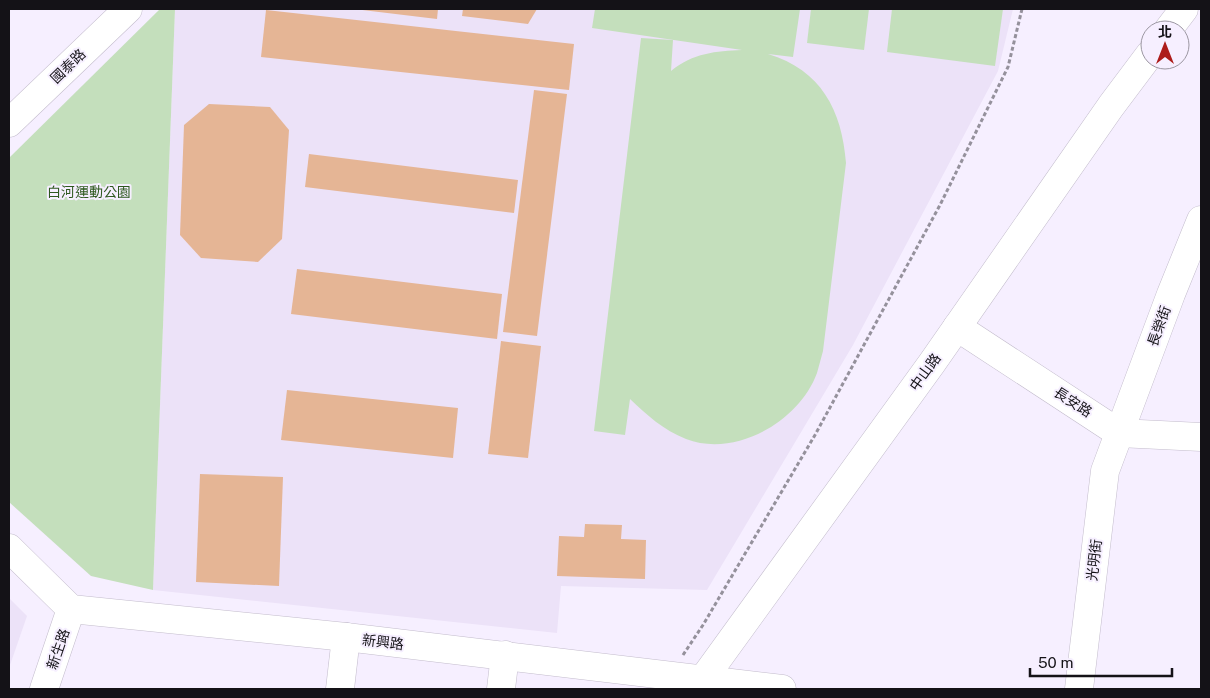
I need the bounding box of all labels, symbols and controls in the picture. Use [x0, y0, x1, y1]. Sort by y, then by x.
north arrow [1140, 20, 1190, 70]
text: 北 [1158, 24, 1172, 40]
street label: 國泰路 [47, 46, 89, 86]
park label: 白河運動公園 [47, 184, 131, 200]
street label: 長榮街 [1144, 304, 1174, 348]
street label: 中山路 [906, 350, 944, 394]
street label: 長安路 [1051, 384, 1095, 420]
street label: 光明街 [1084, 538, 1104, 582]
street label: 新生路 [44, 627, 72, 671]
street label: 新興路 [361, 632, 405, 652]
scale bar [1030, 646, 1172, 678]
text: 50 m [1038, 654, 1073, 671]

